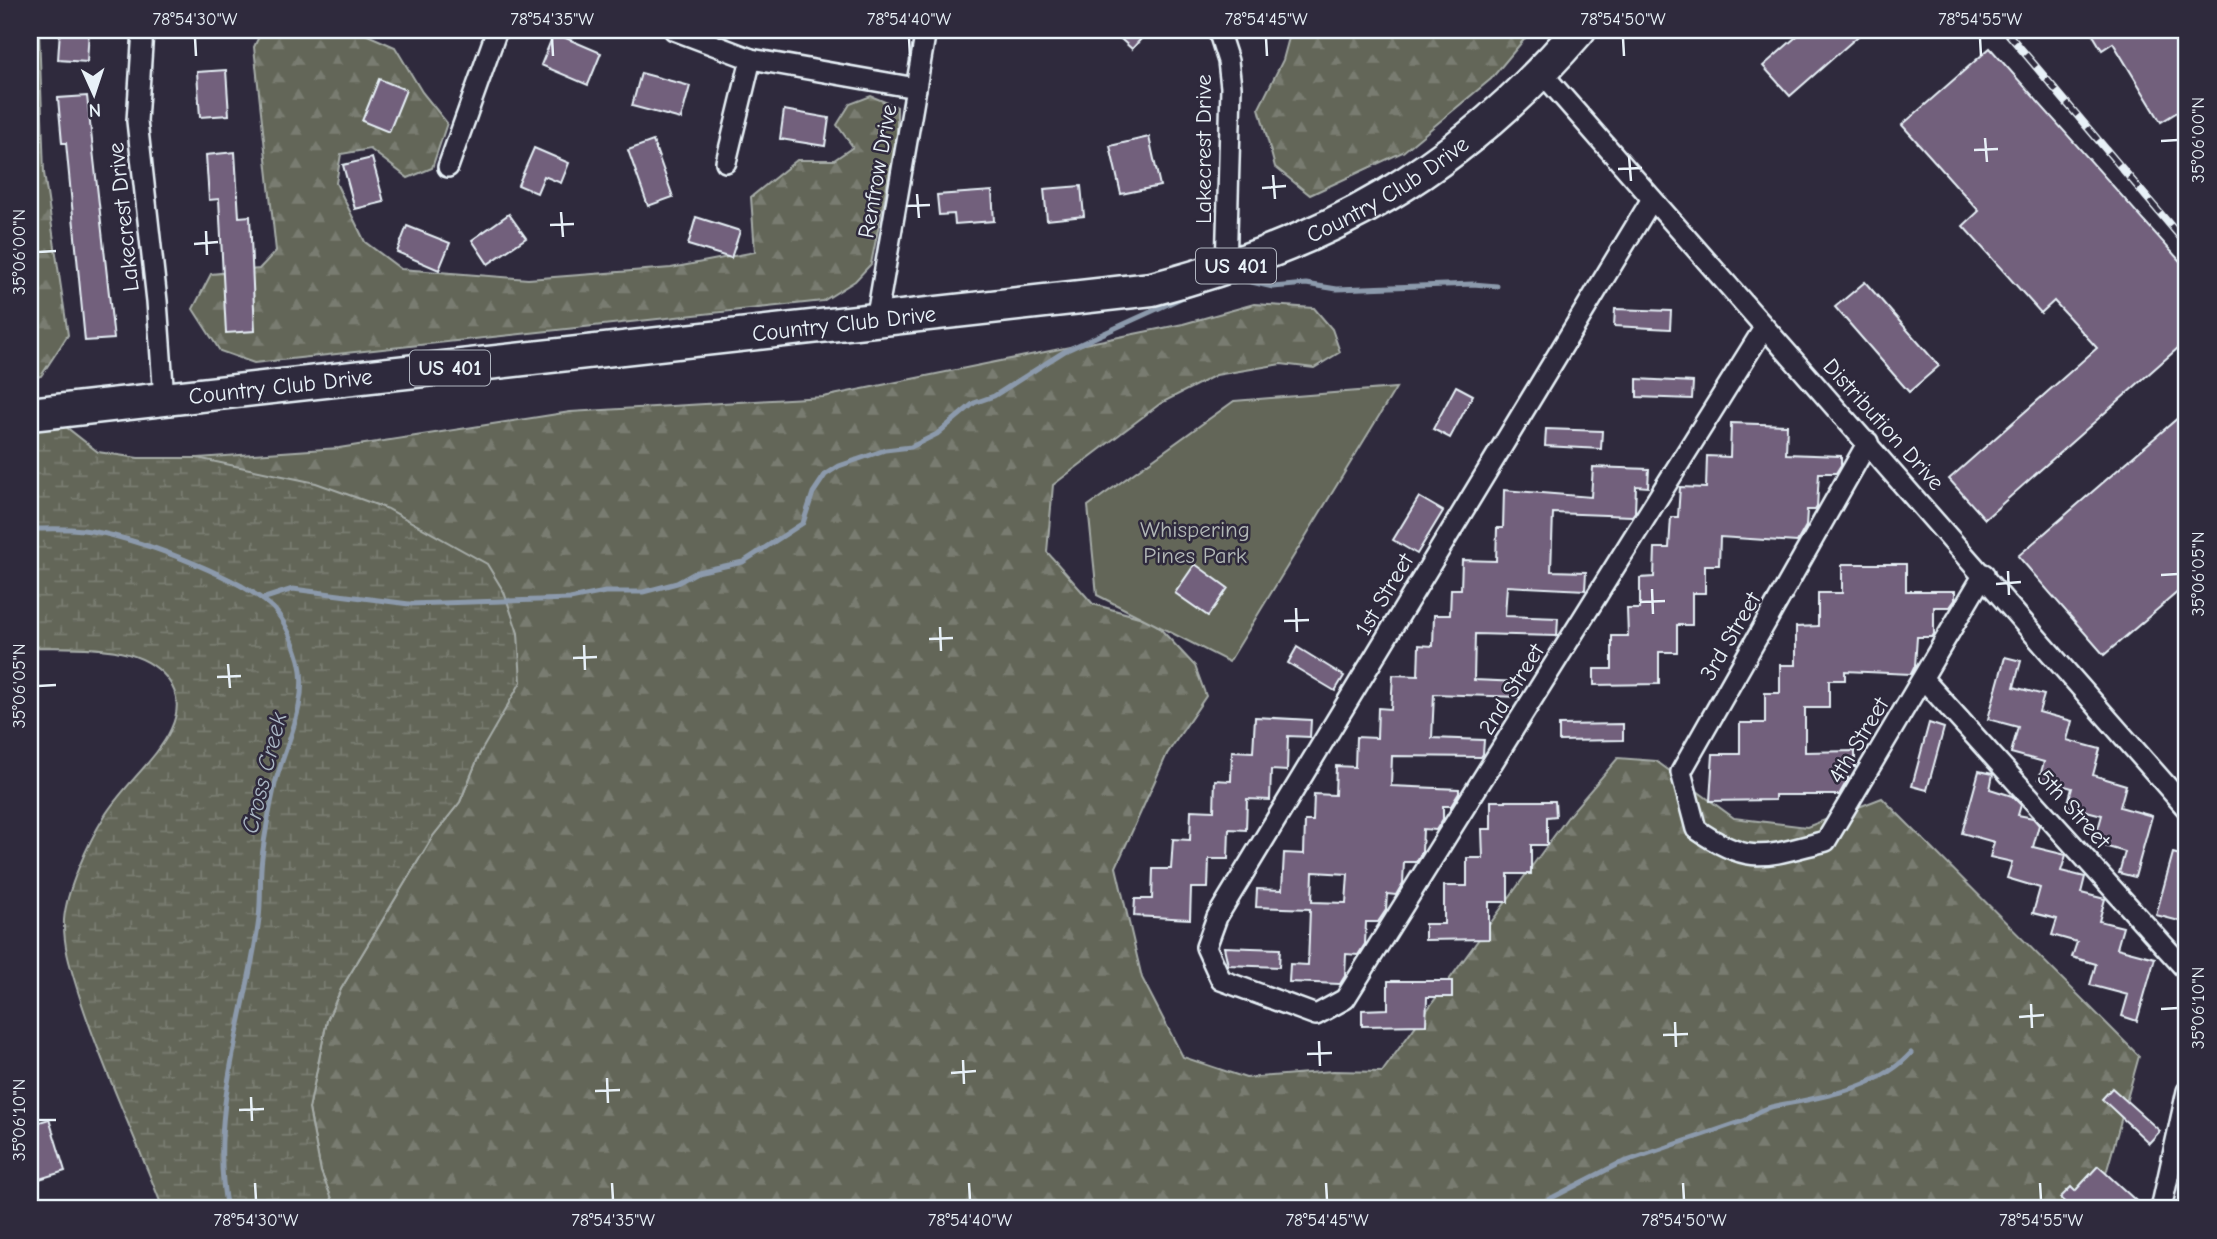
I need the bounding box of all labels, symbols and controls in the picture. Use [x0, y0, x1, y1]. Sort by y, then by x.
text: 78°54'30"W [153, 9, 238, 30]
text: 78°54'35"W [510, 9, 594, 30]
text: 78°54'40"W [867, 9, 952, 30]
text: 78°54'45"W [1224, 9, 1308, 30]
text: 78°54'50"W [1580, 9, 1666, 30]
text: 78°54'55"W [1938, 9, 2022, 30]
north arrow [60, 60, 130, 130]
street label: Lakecrest Drive [1190, 74, 1217, 224]
text: 35°06'00"N [2188, 97, 2209, 183]
text: N [88, 99, 102, 121]
street label: Renfrow Drive [852, 102, 903, 240]
street label: Country Club Drive [1302, 130, 1474, 249]
street label: Lakecrest Drive [102, 141, 145, 293]
text: 35°06'00"N [9, 209, 30, 295]
road number: US 401 [1196, 248, 1276, 284]
street label: Country Club Drive [751, 300, 937, 347]
road number: US 401 [410, 350, 490, 386]
street label: Distribution Drive [1817, 353, 1950, 496]
street label: Country Club Drive [187, 363, 374, 410]
park label: Whispering Pines Park [1140, 516, 1250, 569]
text: 35°06'05"N [2188, 531, 2209, 617]
street label: 1st Street [1350, 547, 1420, 640]
street label: 3rd Street [1694, 586, 1767, 685]
street label: 2nd Street [1473, 638, 1551, 740]
text: 35°06'05"N [9, 643, 30, 729]
street label: 4th Street [1822, 691, 1895, 788]
water label: Cross Creek [235, 709, 293, 836]
street label: 5th Street [2031, 764, 2117, 855]
text: 35°06'10"N [2188, 967, 2209, 1049]
text: 35°06'10"N [9, 1079, 30, 1161]
text: 78°54'30"W [214, 1210, 299, 1231]
text: 78°54'35"W [571, 1210, 655, 1231]
text: 78°54'40"W [928, 1210, 1013, 1231]
text: 78°54'45"W [1285, 1210, 1369, 1231]
text: 78°54'50"W [1641, 1210, 1727, 1231]
text: 78°54'55"W [1999, 1210, 2083, 1231]

